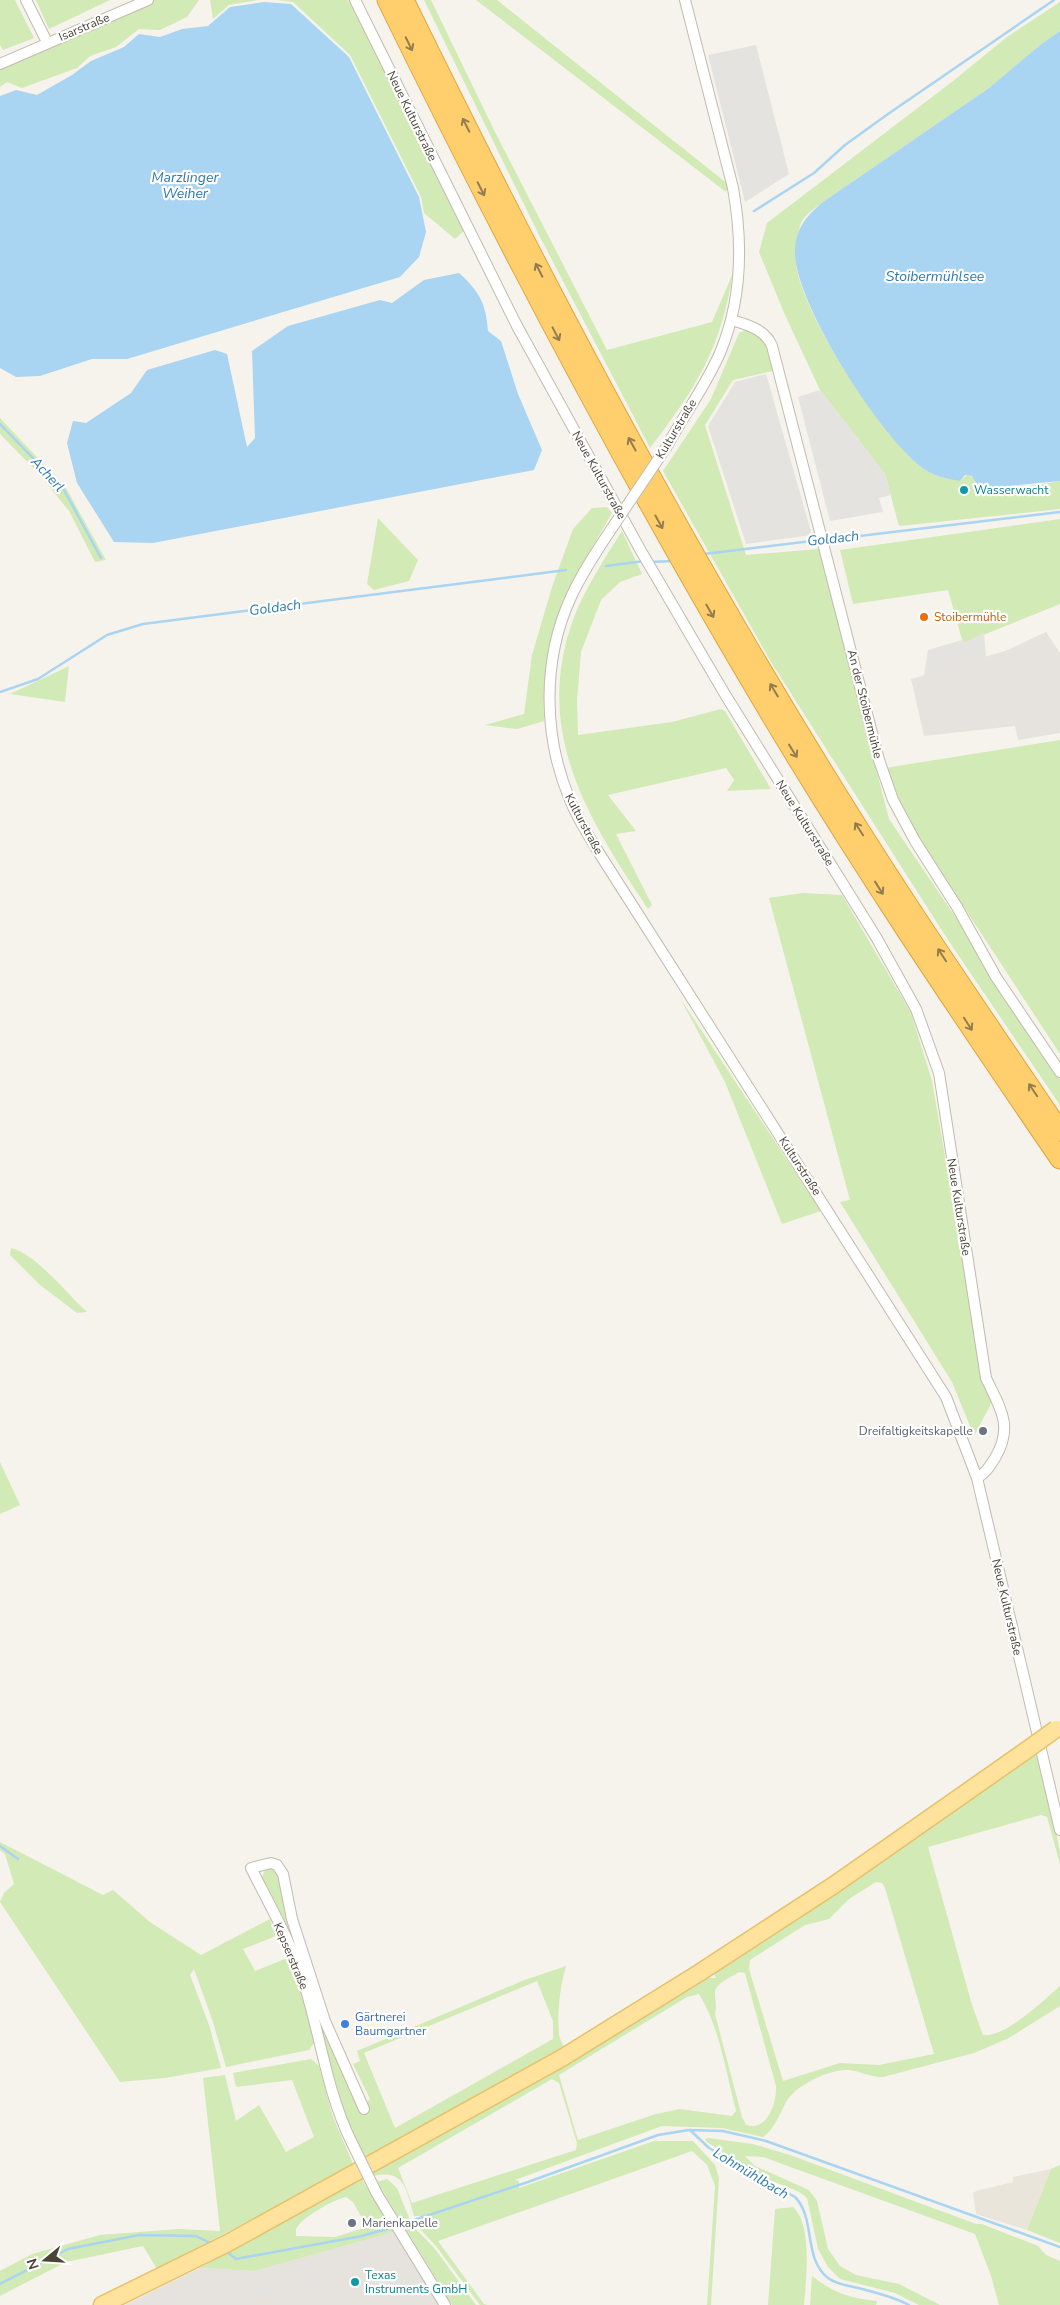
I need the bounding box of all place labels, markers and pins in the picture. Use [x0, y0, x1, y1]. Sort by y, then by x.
place label: Wasserwacht [974, 482, 1049, 498]
marker: Wasserwacht [958, 484, 970, 496]
place label: Stoibermühle [934, 609, 1006, 625]
marker: Stoibermühle [918, 611, 930, 623]
place label: Dreifaltigkeitskapelle [859, 1423, 973, 1439]
marker: Dreifaltigkeitskapelle [977, 1425, 989, 1437]
place label: Gärtnerei Baumgartner [355, 2009, 427, 2039]
marker: Gärtnerei Baumgartner [339, 2018, 351, 2030]
place label: Marienkapelle [362, 2215, 438, 2231]
marker: Marienkapelle [346, 2217, 358, 2229]
place label: Texas Instruments GmbH [365, 2267, 467, 2297]
marker: Texas Instruments GmbH [349, 2276, 361, 2288]

